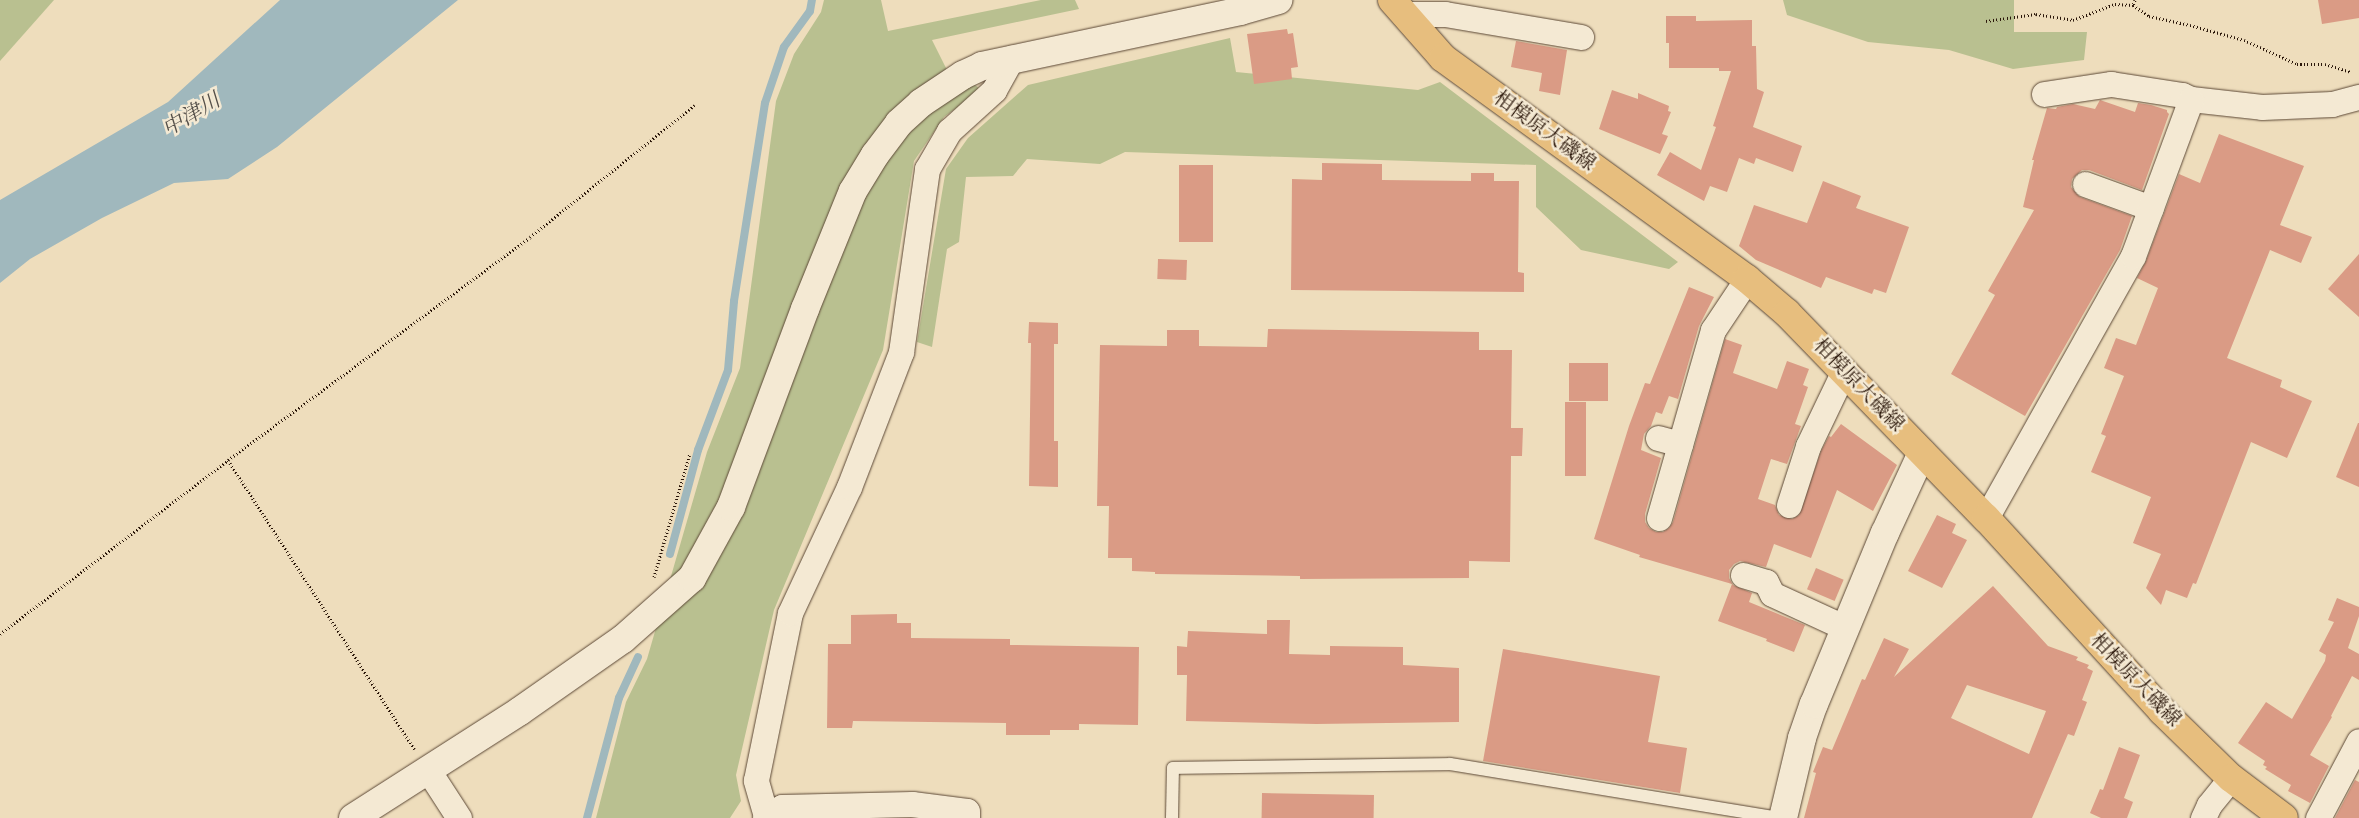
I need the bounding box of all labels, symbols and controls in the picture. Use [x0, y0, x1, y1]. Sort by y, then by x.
street label: 相模原大磯線 [1488, 87, 1600, 177]
water label: 中津川 [159, 89, 225, 143]
street label: 相模原大磯線 [1808, 335, 1908, 437]
street label: 相模原大磯線 [2085, 630, 2185, 732]

